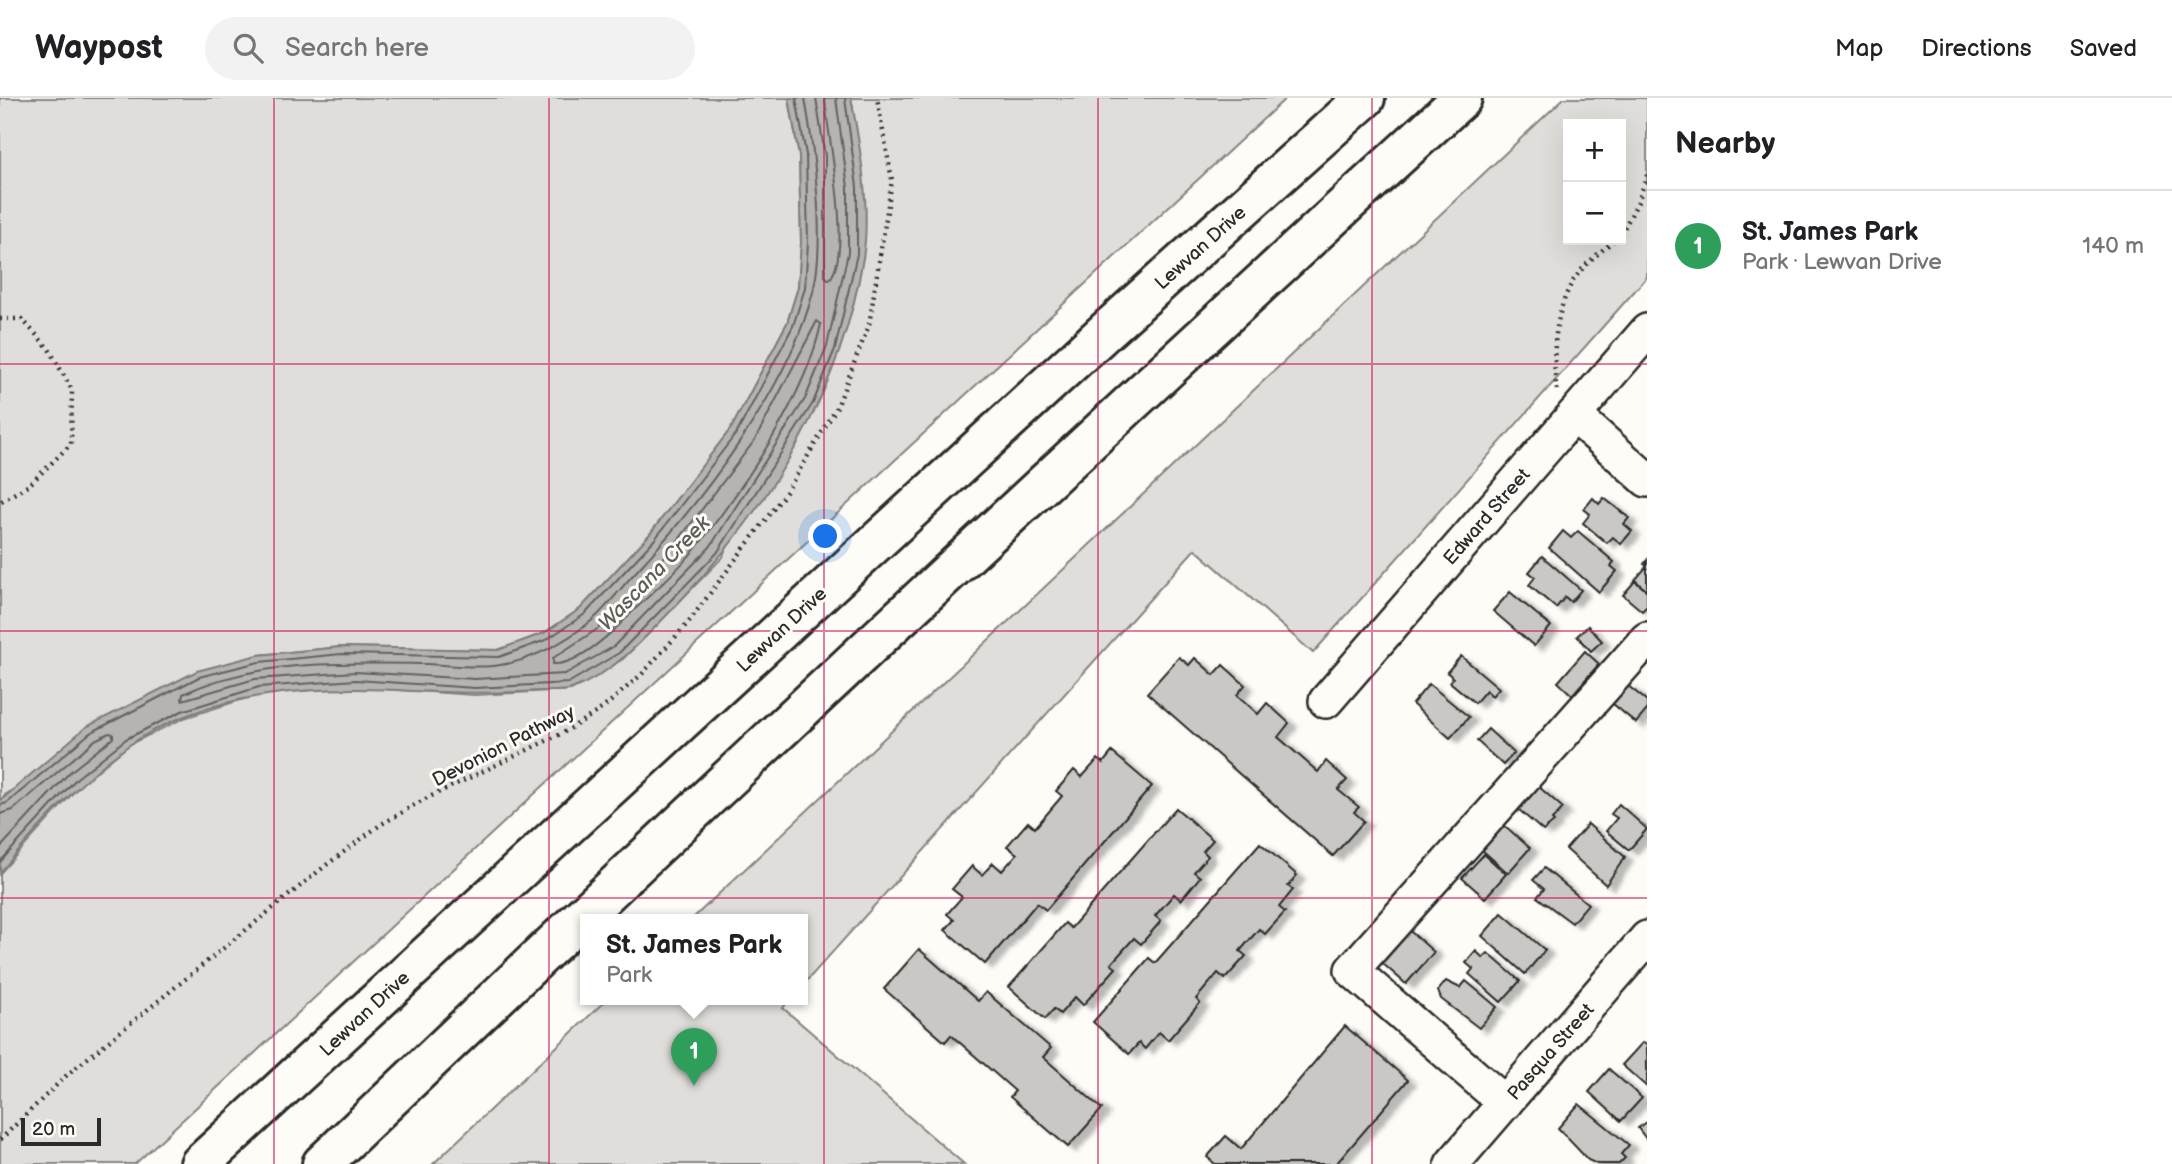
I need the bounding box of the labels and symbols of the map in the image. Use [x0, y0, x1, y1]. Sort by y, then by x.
street label: Lewvan Drive [1151, 201, 1251, 295]
street label: Edward Street [1439, 464, 1535, 570]
water label: Wascana Creek [593, 510, 716, 636]
your location [808, 519, 842, 553]
street label: Lewvan Drive [732, 583, 832, 678]
street label: Devonion Pathway [429, 700, 579, 792]
street label: Lewvan Drive [315, 967, 415, 1062]
street label: Pasqua Street [1503, 999, 1600, 1105]
pin: 1 [671, 1028, 717, 1086]
scale bar [21, 1115, 102, 1147]

